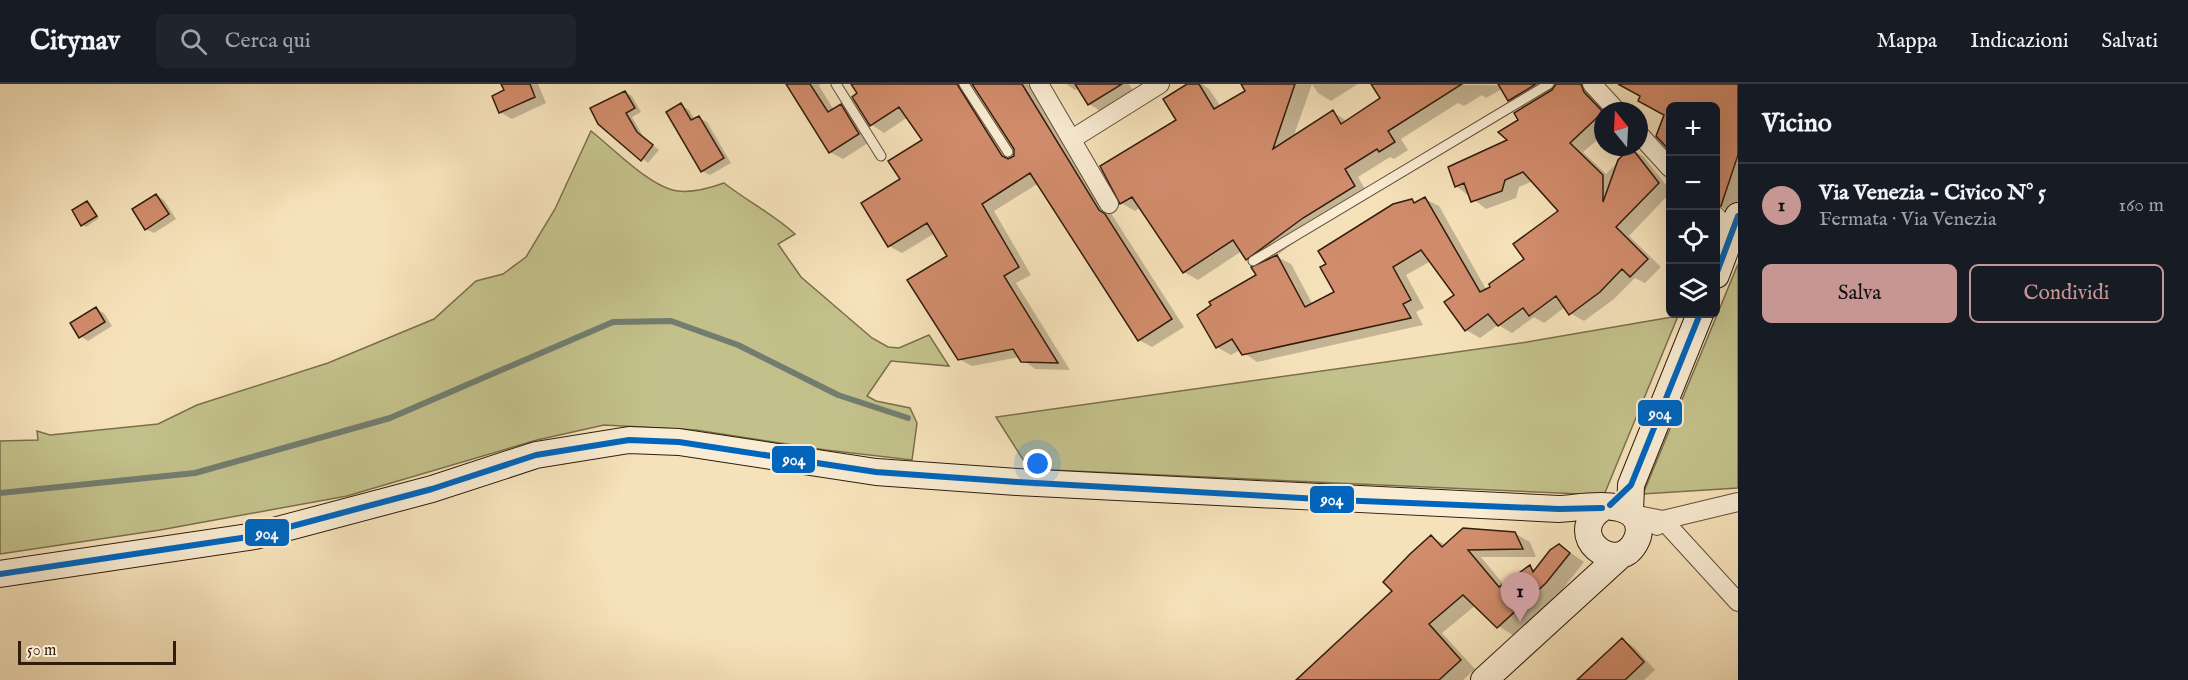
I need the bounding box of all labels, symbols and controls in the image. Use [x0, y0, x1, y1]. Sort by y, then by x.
search box [156, 14, 576, 68]
text: Citynav [30, 24, 120, 59]
icon: search [177, 25, 210, 58]
text: Cerca qui [225, 27, 311, 55]
text: Mappa [1877, 28, 1937, 55]
text: Indicazioni [1970, 28, 2069, 55]
text: Salvati [2102, 28, 2158, 55]
north arrow [1594, 102, 1648, 156]
map controls [1666, 102, 1720, 318]
button: + [1666, 102, 1720, 156]
text: Vicino [1762, 107, 1832, 140]
button: − [1666, 156, 1720, 210]
text: Via Venezia - Civico N° 5 [1819, 179, 2046, 207]
text: 1 [1778, 193, 1785, 218]
text: 160 m [2118, 193, 2164, 218]
text: Fermata · Via Venezia [1819, 207, 1997, 232]
button: locate [1666, 210, 1720, 264]
button: layers [1666, 264, 1720, 318]
button: Salva [1762, 264, 1957, 323]
button: Condividi [1969, 264, 2164, 323]
line badge: 904 [1637, 399, 1683, 427]
text: 904 [1648, 405, 1673, 425]
line badge: 904 [771, 445, 816, 474]
your location [1023, 449, 1052, 478]
text: 904 [782, 451, 807, 471]
line badge: 904 [1309, 485, 1355, 514]
text: 904 [1320, 491, 1345, 511]
line badge: 904 [244, 518, 290, 547]
text: 904 [255, 525, 280, 545]
pin: 1 [1500, 572, 1540, 622]
scale bar [18, 638, 176, 666]
text: 50 m [27, 641, 56, 661]

